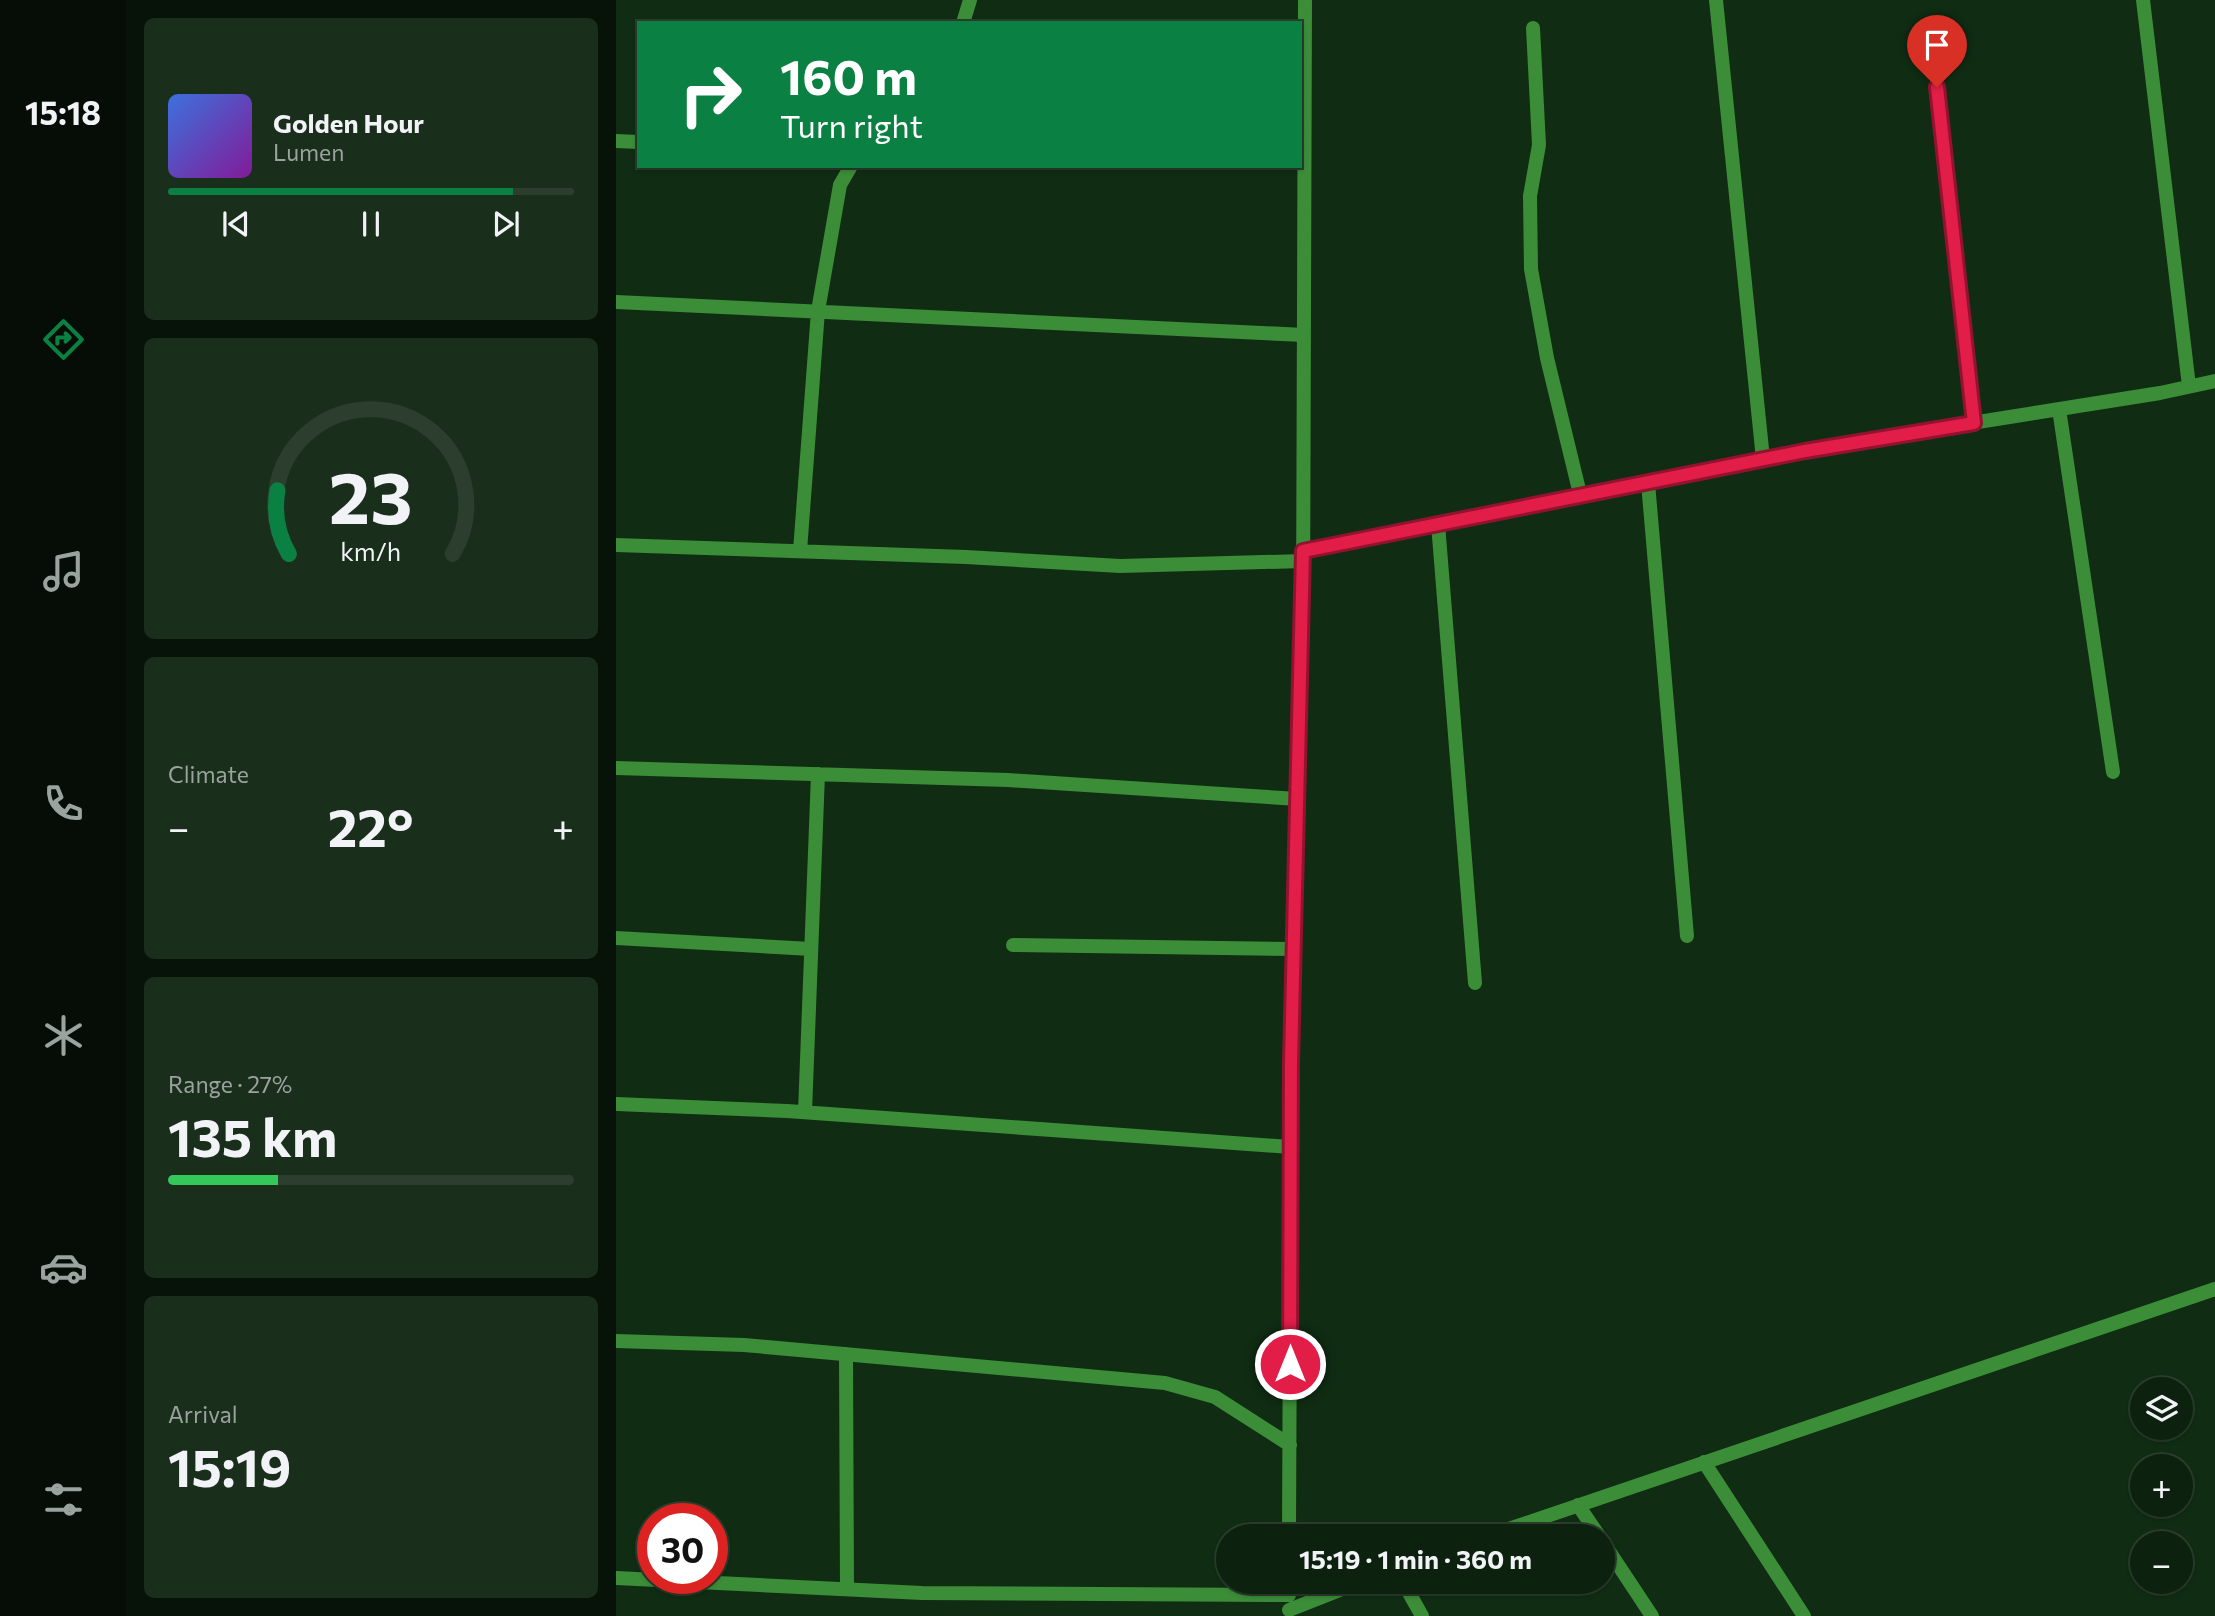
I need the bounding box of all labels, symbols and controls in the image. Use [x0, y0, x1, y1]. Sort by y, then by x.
pin [1907, 15, 1967, 87]
icon: arrive [1918, 26, 1956, 64]
text: 160 m [780, 45, 917, 105]
icon: right [665, 49, 756, 140]
text: 15:18 [25, 92, 101, 132]
text: Turn right [780, 105, 923, 145]
text: Golden Hour [273, 107, 424, 138]
text: Lumen [273, 138, 344, 166]
icon: previous [217, 205, 255, 243]
icon: pause [352, 205, 390, 243]
icon: next [487, 205, 525, 243]
icon: directions [39, 315, 88, 364]
text: 23 [329, 451, 413, 540]
text: km/h [341, 536, 401, 566]
icon: music [39, 547, 88, 596]
text: Climate [168, 760, 249, 788]
icon: phone [39, 779, 88, 828]
text: 22° [328, 794, 413, 858]
text: − [168, 803, 190, 850]
text: + [552, 803, 574, 850]
icon: climate [39, 1011, 88, 1060]
text: Range · 27% [168, 1070, 292, 1098]
text: 135 km [168, 1104, 337, 1168]
icon: car [39, 1243, 88, 1292]
position arrow [1253, 1327, 1327, 1401]
map controls [2130, 1377, 2193, 1594]
button: layers [2130, 1377, 2193, 1440]
text: Arrival [168, 1400, 238, 1428]
text: 15:19 [168, 1434, 291, 1498]
button: + [2130, 1454, 2193, 1517]
icon: filters [39, 1475, 88, 1524]
speed limit sign: 30 [637, 1503, 728, 1594]
button: − [2130, 1531, 2193, 1594]
text: 15:19 · 1 min · 360 m [1299, 1543, 1532, 1574]

